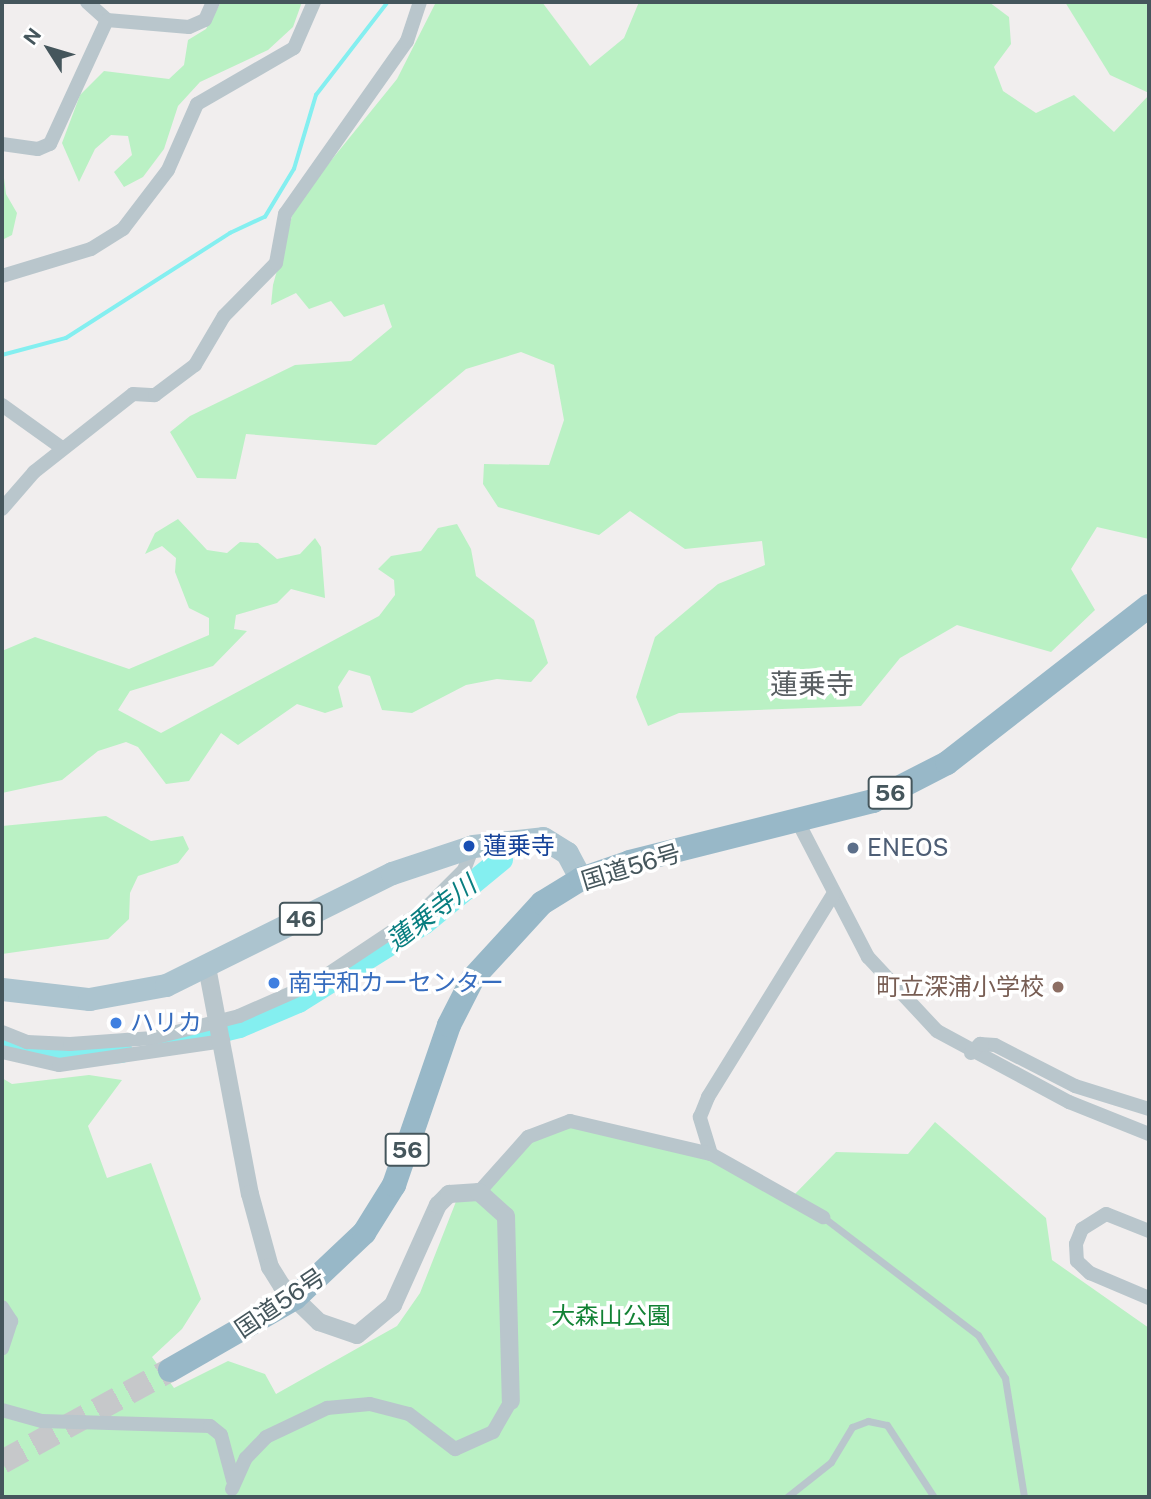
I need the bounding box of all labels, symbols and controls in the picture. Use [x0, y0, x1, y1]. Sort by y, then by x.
north arrow [14, 14, 84, 84]
text: N [19, 24, 45, 49]
district label: 蓮乗寺 [770, 667, 854, 701]
road number: 56 [867, 774, 913, 813]
place label: 蓮乗寺 [483, 832, 555, 860]
place label: ENEOS [867, 834, 949, 862]
marker: 蓮乗寺 [461, 838, 477, 854]
street label: 国道56号 [578, 838, 684, 896]
marker: ENEOS [845, 840, 861, 856]
water label: 蓮乗寺川 [380, 869, 482, 957]
road number: 46 [278, 900, 324, 938]
place label: 南宇和カーセンター [288, 969, 504, 997]
place label: 町立深浦小学校 [876, 973, 1044, 1001]
marker: 南宇和カーセンター [266, 975, 282, 991]
marker: 町立深浦小学校 [1050, 979, 1066, 995]
place label: ハリカ [130, 1009, 202, 1037]
marker: ハリカ [108, 1015, 124, 1031]
road number: 56 [384, 1130, 430, 1170]
street label: 国道56号 [230, 1262, 330, 1344]
park label: 大森山公園 [551, 1302, 671, 1330]

